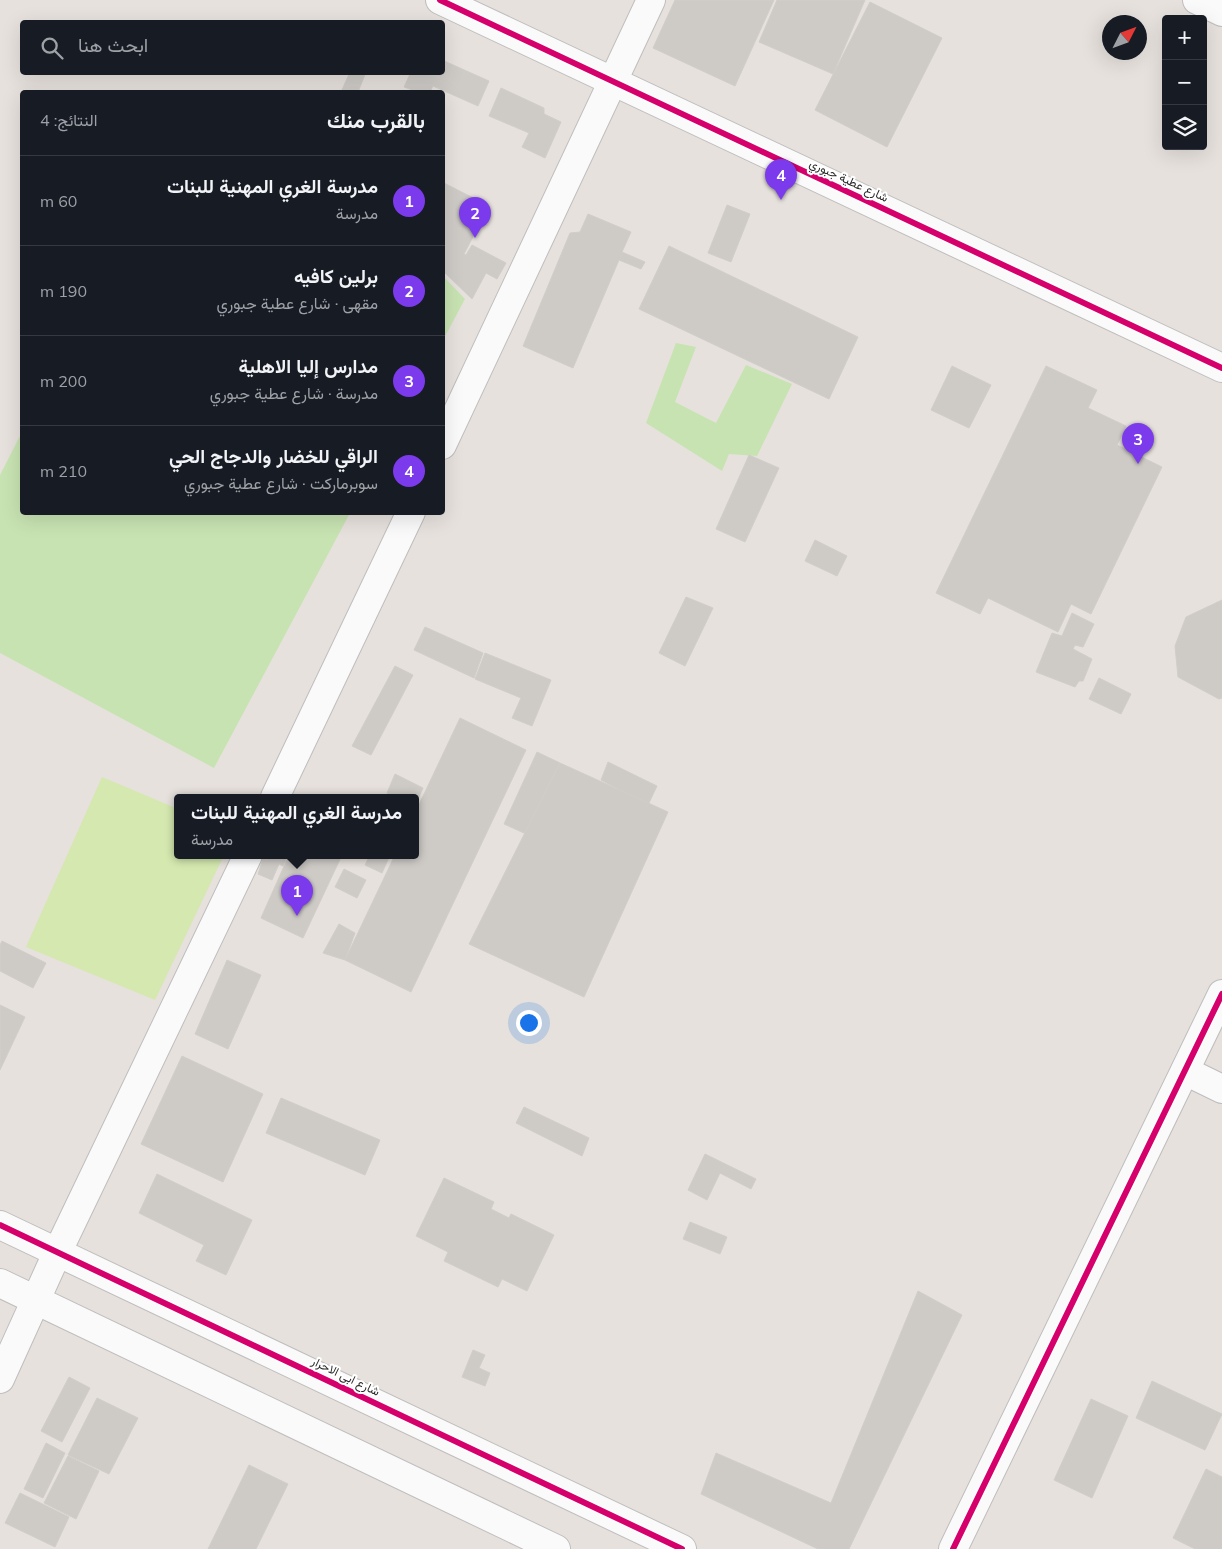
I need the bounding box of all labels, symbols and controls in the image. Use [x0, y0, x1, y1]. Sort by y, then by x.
north arrow [1102, 15, 1147, 60]
map controls [1162, 15, 1207, 150]
button: + [1162, 15, 1207, 60]
search box [20, 20, 445, 75]
text: ابحث هنا [78, 33, 148, 57]
icon: search [38, 34, 66, 62]
button: − [1162, 60, 1207, 105]
button: layers [1162, 105, 1207, 150]
text: بالقرب منك [327, 107, 425, 133]
text: النتائج: 4 [40, 110, 97, 130]
street label: شارع عطية جبوري [806, 155, 891, 208]
pin: 4 [765, 159, 797, 200]
text: مدرسة الغري المهنية للبنات [167, 174, 378, 198]
text: 60 m [40, 191, 77, 211]
text: 1 [404, 191, 414, 211]
pin: 2 [459, 197, 491, 238]
text: مدرسة [336, 203, 378, 223]
text: برلين كافيه [294, 264, 378, 288]
text: 190 m [40, 281, 87, 301]
text: 2 [404, 281, 414, 301]
text: مقهى · شارع عطية جبوري [217, 293, 378, 313]
text: مدارس إليا الاهلية [238, 354, 378, 378]
text: 200 m [40, 371, 87, 391]
text: 3 [404, 371, 414, 391]
text: مدرسة · شارع عطية جبوري [210, 383, 378, 403]
pin: 3 [1122, 423, 1154, 464]
text: الراقي للخضار والدجاج الحي [169, 444, 378, 468]
text: 210 m [40, 461, 87, 481]
text: 4 [404, 461, 414, 481]
text: سوبرماركت · شارع عطية جبوري [184, 473, 378, 493]
popup [174, 794, 419, 859]
text: مدرسة الغري المهنية للبنات [191, 800, 402, 824]
text: مدرسة [191, 829, 233, 849]
pin: 1 [281, 875, 313, 916]
your location [516, 1010, 542, 1036]
street label: شارع ابی الاحرار [308, 1353, 383, 1401]

